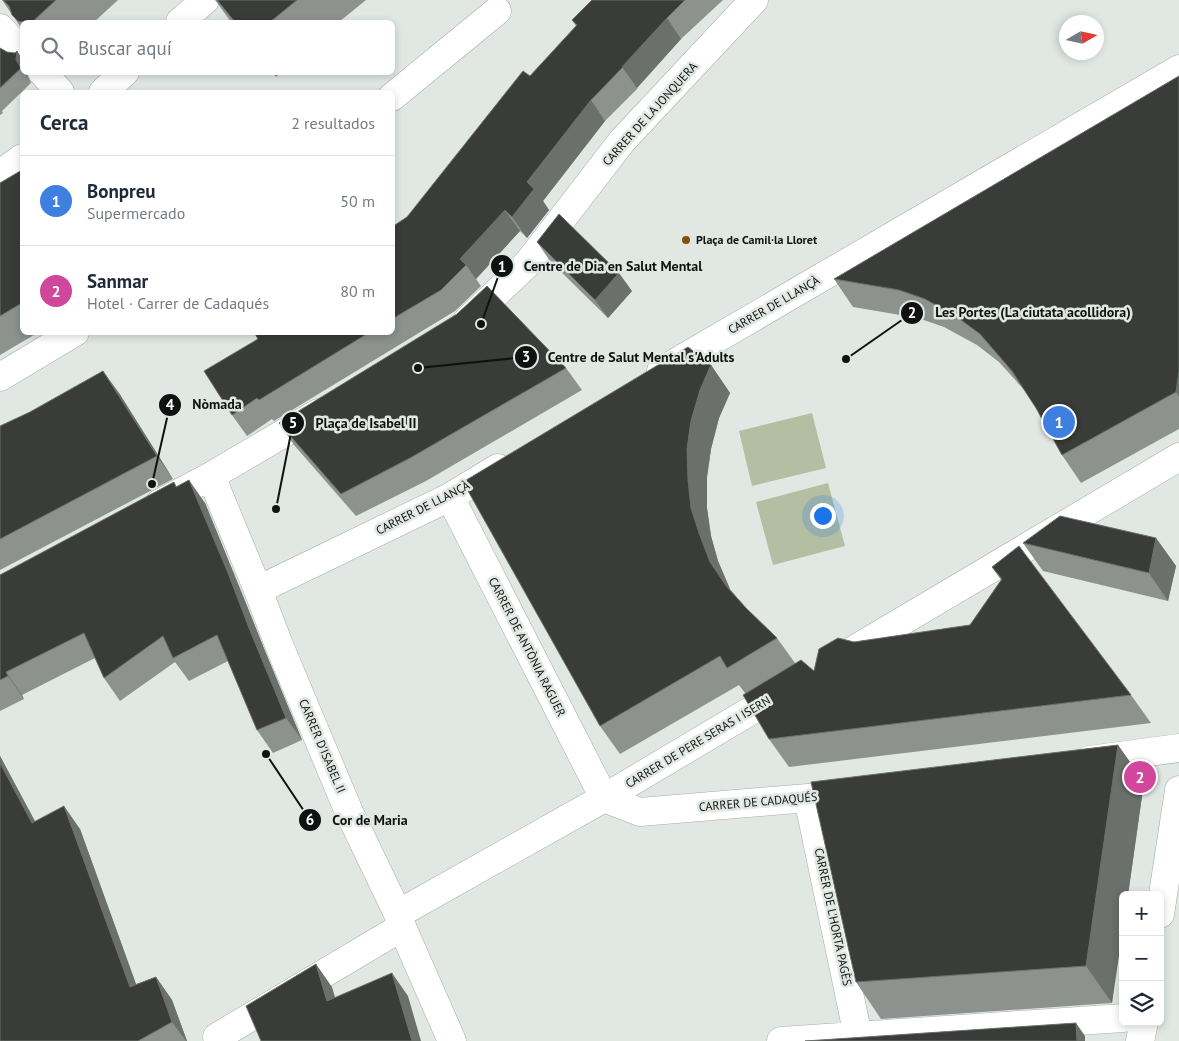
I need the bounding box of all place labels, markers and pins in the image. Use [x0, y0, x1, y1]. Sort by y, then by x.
place label: Plaça de Camil·la Lloret [696, 232, 818, 247]
marker: Plaça de Camil·la Lloret [680, 234, 692, 246]
callout: Centre de Dia en Salut Mental [489, 252, 713, 281]
callout: Les Portes (La ciutata acollidora) [900, 298, 1140, 327]
callout: Centre de Salut Mental s'Adults [513, 343, 745, 372]
callout: Nòmada [158, 390, 252, 419]
pin: 1 [1043, 403, 1075, 441]
callout: Plaça de Isabel II [280, 408, 426, 437]
pin: 2 [1124, 758, 1156, 796]
callout: Cor de Maria [297, 805, 418, 834]

